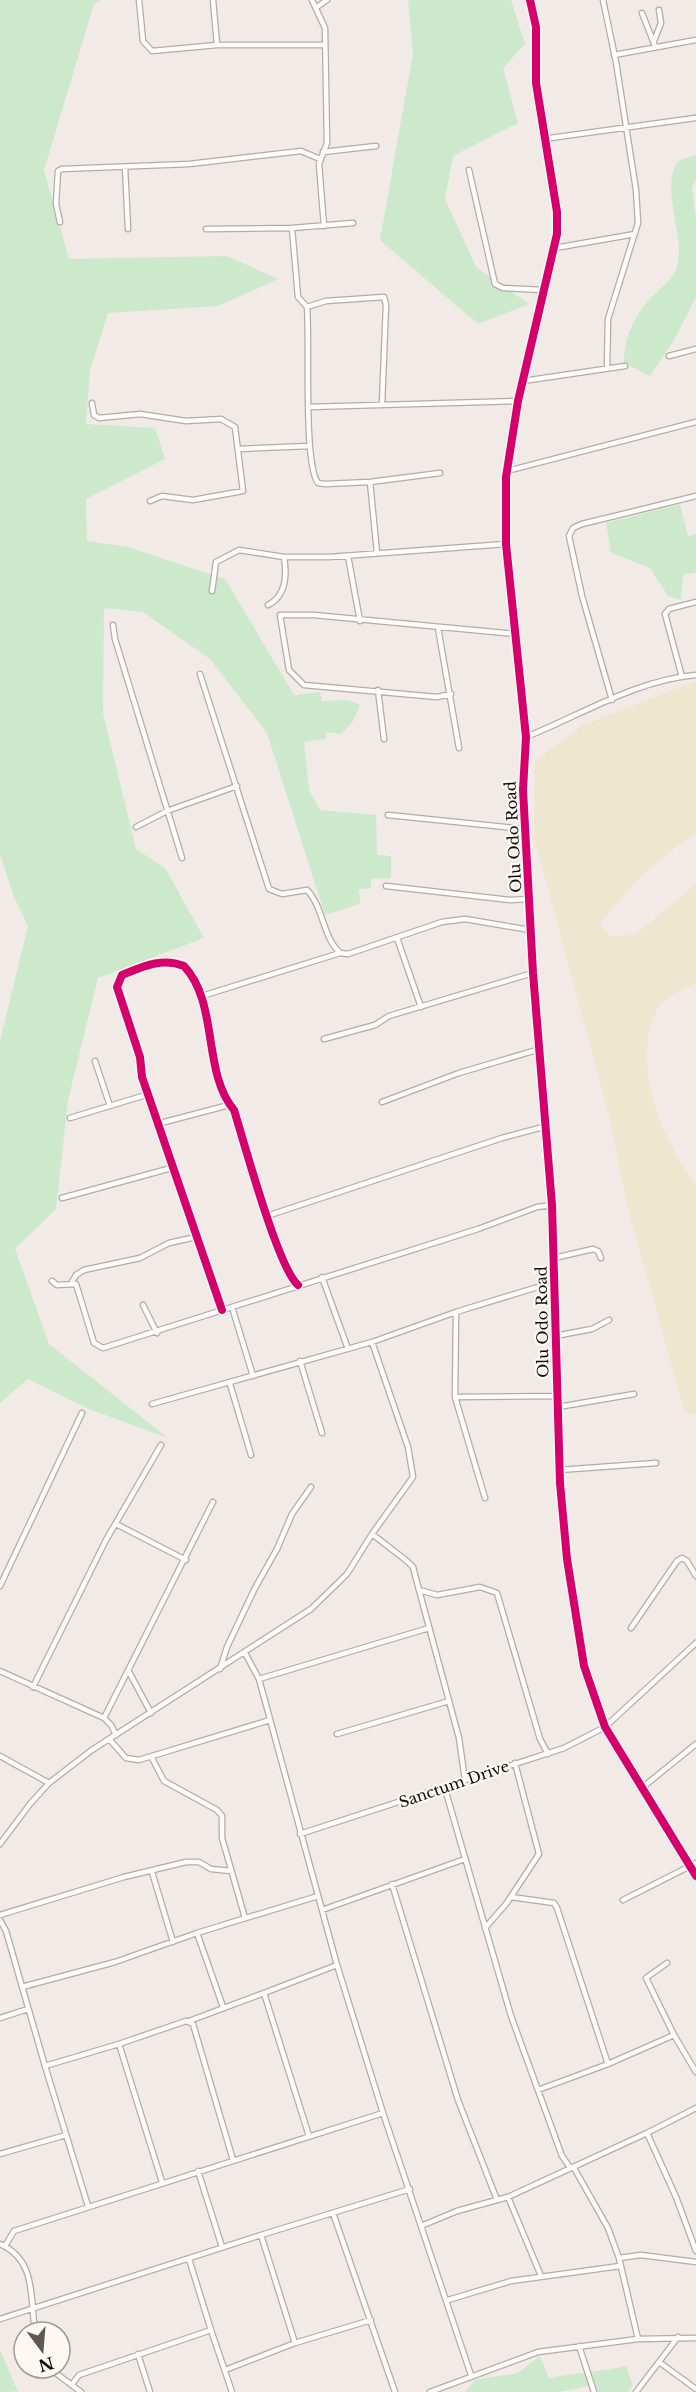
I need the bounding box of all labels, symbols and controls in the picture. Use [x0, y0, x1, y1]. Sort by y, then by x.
street label: Olu Odo Road [501, 781, 525, 893]
street label: Olu Odo Road [532, 1266, 552, 1378]
street label: Sanctum Drive [396, 1756, 512, 1812]
north arrow [12, 2320, 72, 2380]
text: N [36, 2353, 56, 2376]

